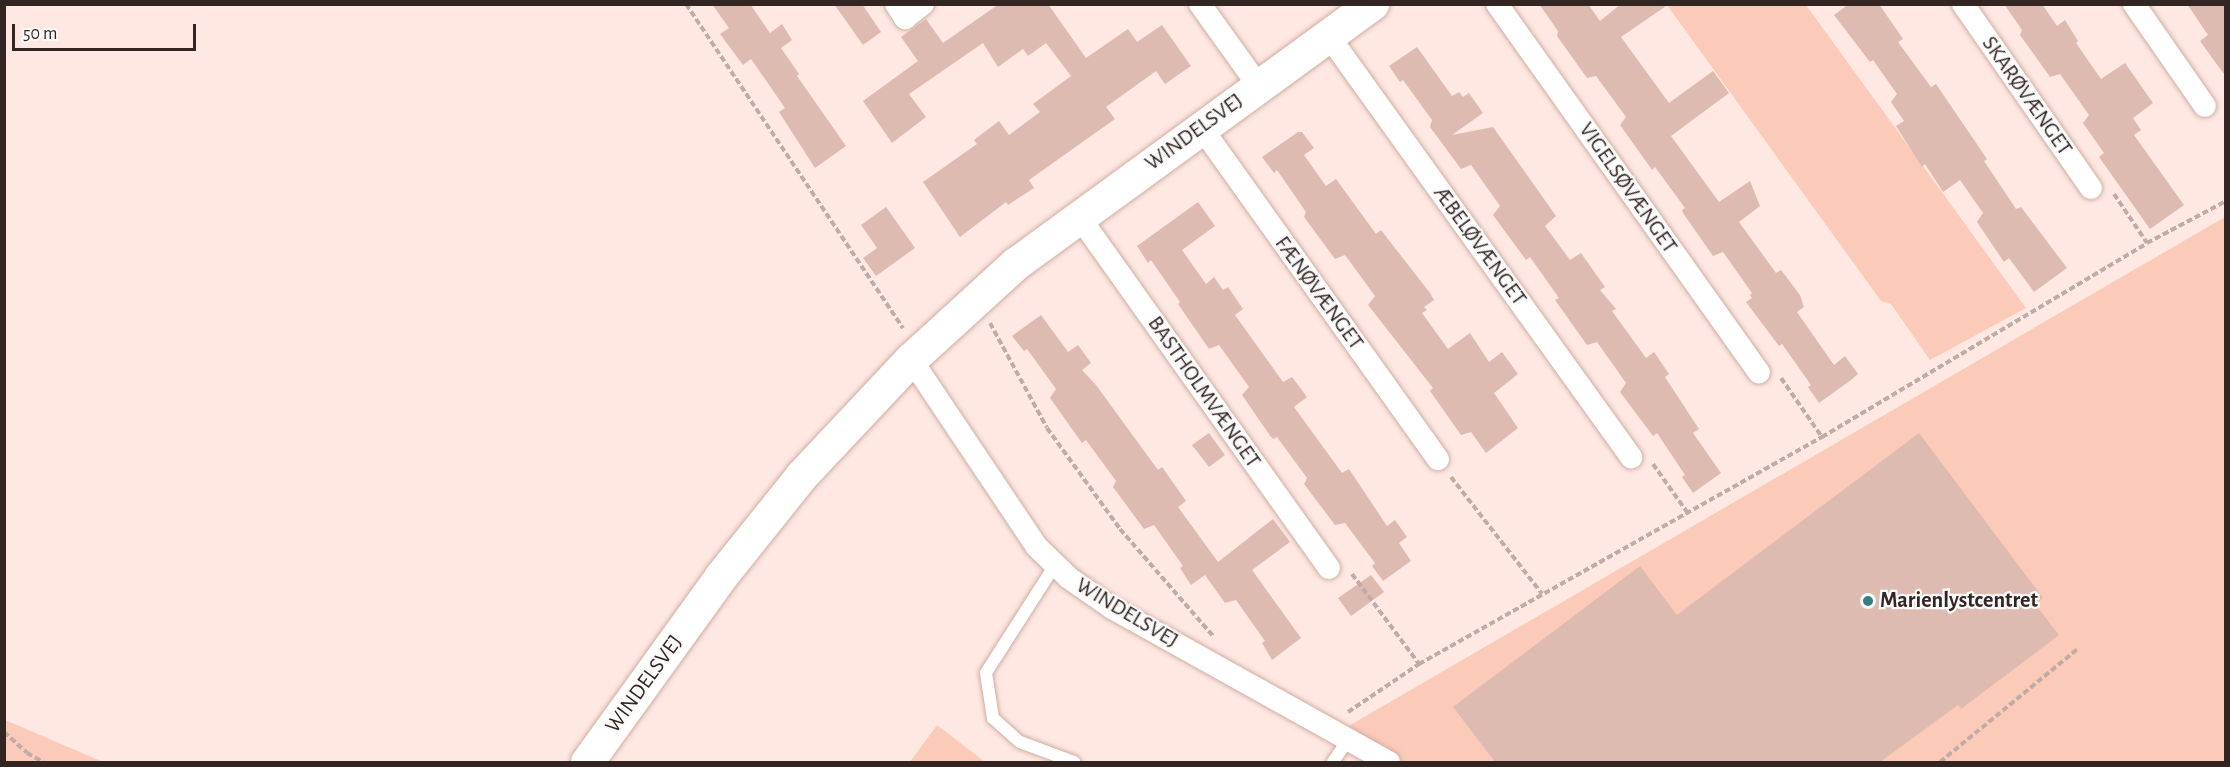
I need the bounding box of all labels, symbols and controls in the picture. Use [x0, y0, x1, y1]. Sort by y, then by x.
scale bar [15, 12, 200, 50]
text: 50 m [23, 25, 57, 43]
street label: SKARØVÆNGET [1976, 31, 2078, 161]
street label: WINDELSVEJ [1140, 88, 1248, 176]
street label: VIGELSØVÆNGET [1573, 117, 1683, 259]
street label: ÆBELØVÆNGET [1428, 181, 1532, 311]
street label: FÆNØVÆNGET [1269, 231, 1369, 355]
street label: BASTHOLMVÆNGET [1142, 311, 1266, 473]
street label: WINDELSVEJ [1071, 572, 1183, 654]
place label: Marienlystcentret [1880, 588, 2038, 614]
marker: Marienlystcentret [1861, 594, 1875, 608]
street label: WINDELSVEJ [600, 630, 688, 738]

